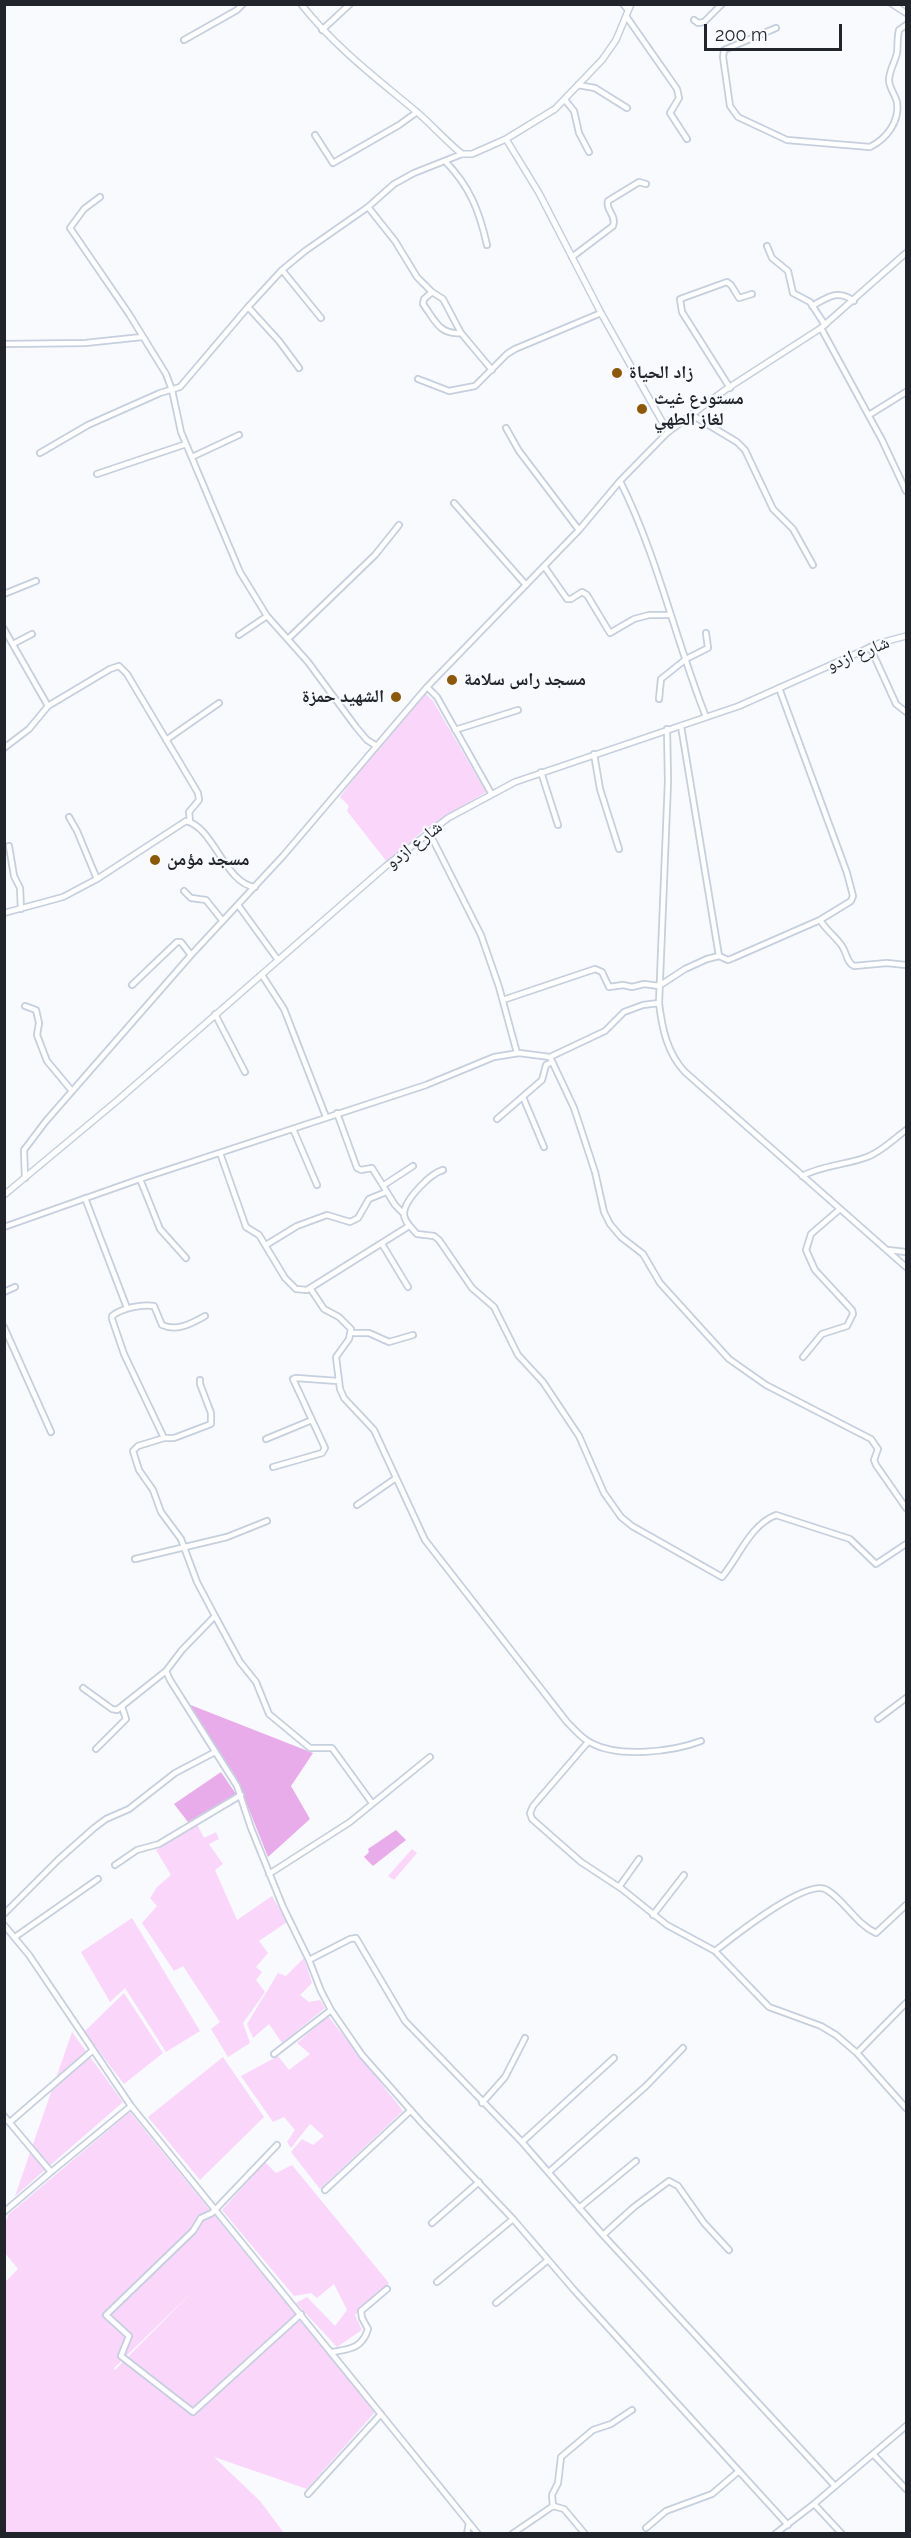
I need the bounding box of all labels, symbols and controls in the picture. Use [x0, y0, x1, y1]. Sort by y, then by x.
scale bar [707, 12, 845, 50]
text: 200 m [715, 24, 768, 45]
place label: زاد الحياة [629, 362, 693, 384]
marker: زاد الحياة [610, 366, 624, 380]
place label: مستودع غيث لغاز الطهي [654, 388, 744, 430]
marker: مستودع غيث لغاز الطهي [635, 402, 649, 416]
street label: شارع ازدو [823, 632, 893, 676]
place label: مسجد راس سلامة [464, 669, 586, 691]
marker: مسجد راس سلامة [445, 673, 459, 687]
place label: الشهيد حمزة [302, 686, 384, 708]
marker: الشهيد حمزة [389, 690, 403, 704]
street label: شارع ازدو [381, 816, 447, 874]
place label: مسجد مؤمن [167, 849, 250, 871]
marker: مسجد مؤمن [148, 853, 162, 867]

